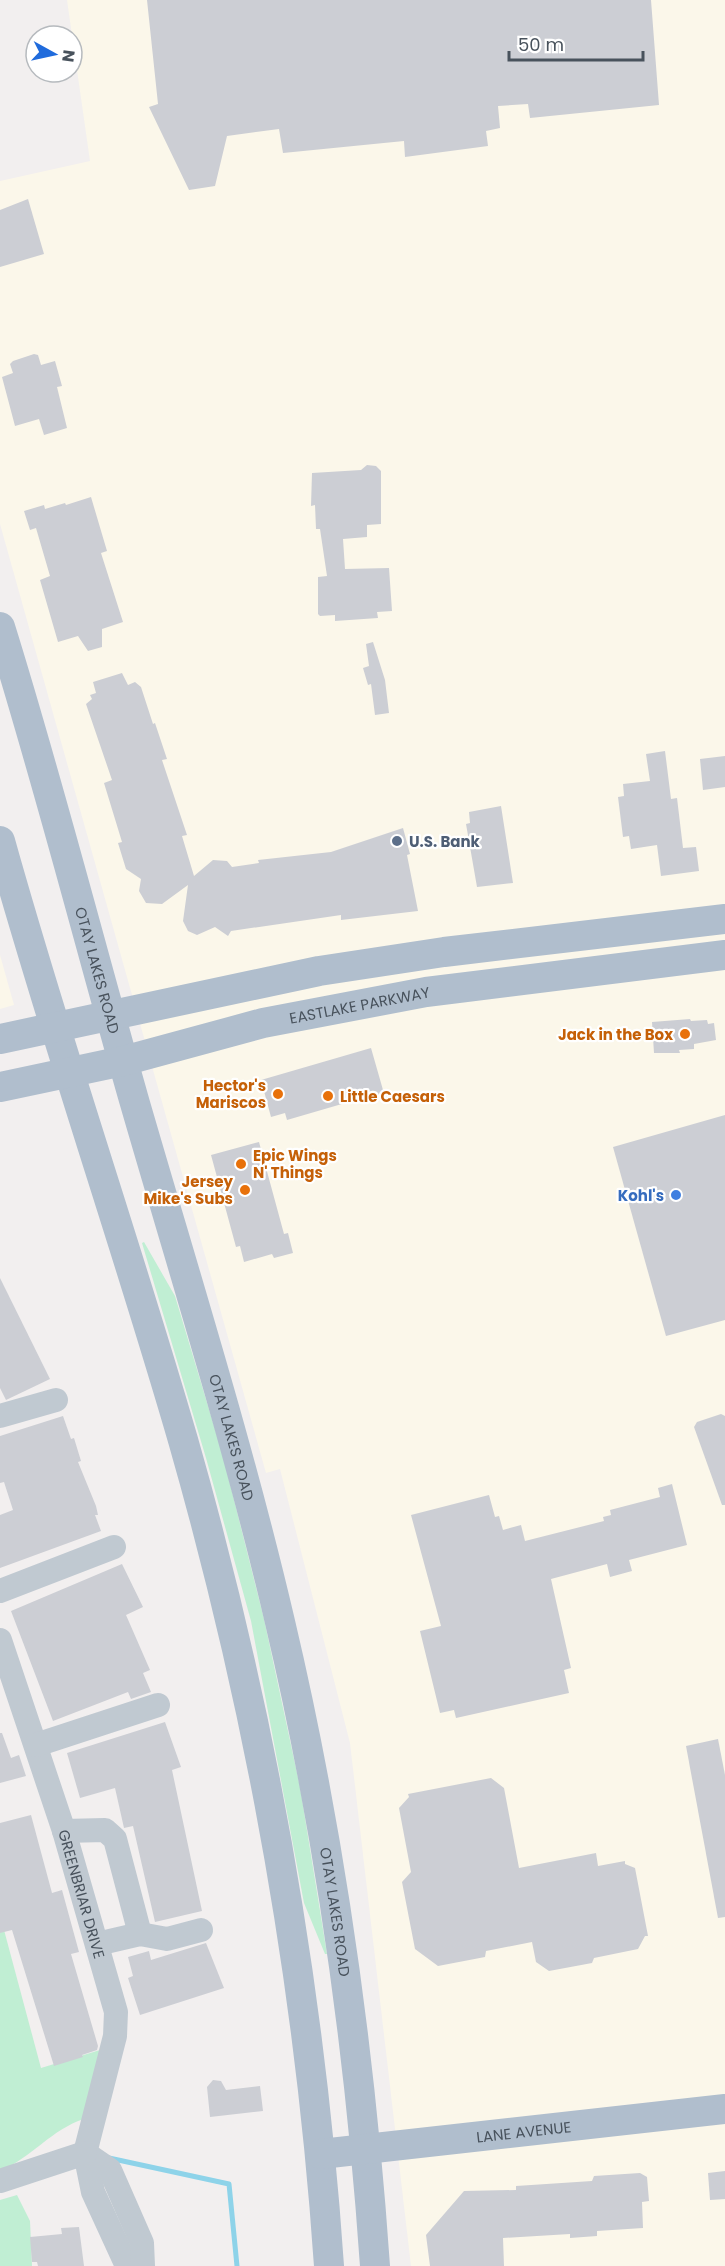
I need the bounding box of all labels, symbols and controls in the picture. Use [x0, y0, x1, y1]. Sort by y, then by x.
north arrow [24, 24, 84, 84]
scale bar [509, 24, 642, 62]
text: 50 m [518, 32, 564, 57]
text: N [56, 48, 81, 64]
place label: U.S. Bank [409, 831, 481, 852]
marker: U.S. Bank [390, 834, 404, 848]
street label: OTAY LAKES ROAD [71, 905, 125, 1036]
street label: EASTLAKE PARKWAY [287, 981, 432, 1028]
place label: Jack in the Box [558, 1024, 673, 1045]
marker: Jack in the Box [678, 1027, 692, 1041]
place label: Hector's Mariscos [196, 1075, 266, 1113]
place label: Little Caesars [340, 1086, 445, 1107]
marker: Hector's Mariscos [271, 1087, 285, 1101]
marker: Little Caesars [321, 1089, 335, 1103]
place label: Epic Wings N' Things [253, 1145, 337, 1183]
marker: Epic Wings N' Things [234, 1157, 248, 1171]
place label: Jersey Mike's Subs [144, 1171, 234, 1209]
marker: Jersey Mike's Subs [238, 1183, 252, 1197]
place label: Kohl's [618, 1185, 664, 1206]
marker: Kohl's [669, 1188, 683, 1202]
street label: OTAY LAKES ROAD [204, 1372, 260, 1503]
street label: GREENBRIAR DRIVE [54, 1827, 111, 1961]
street label: OTAY LAKES ROAD [315, 1846, 356, 1978]
street label: LANE AVENUE [475, 2116, 572, 2147]

